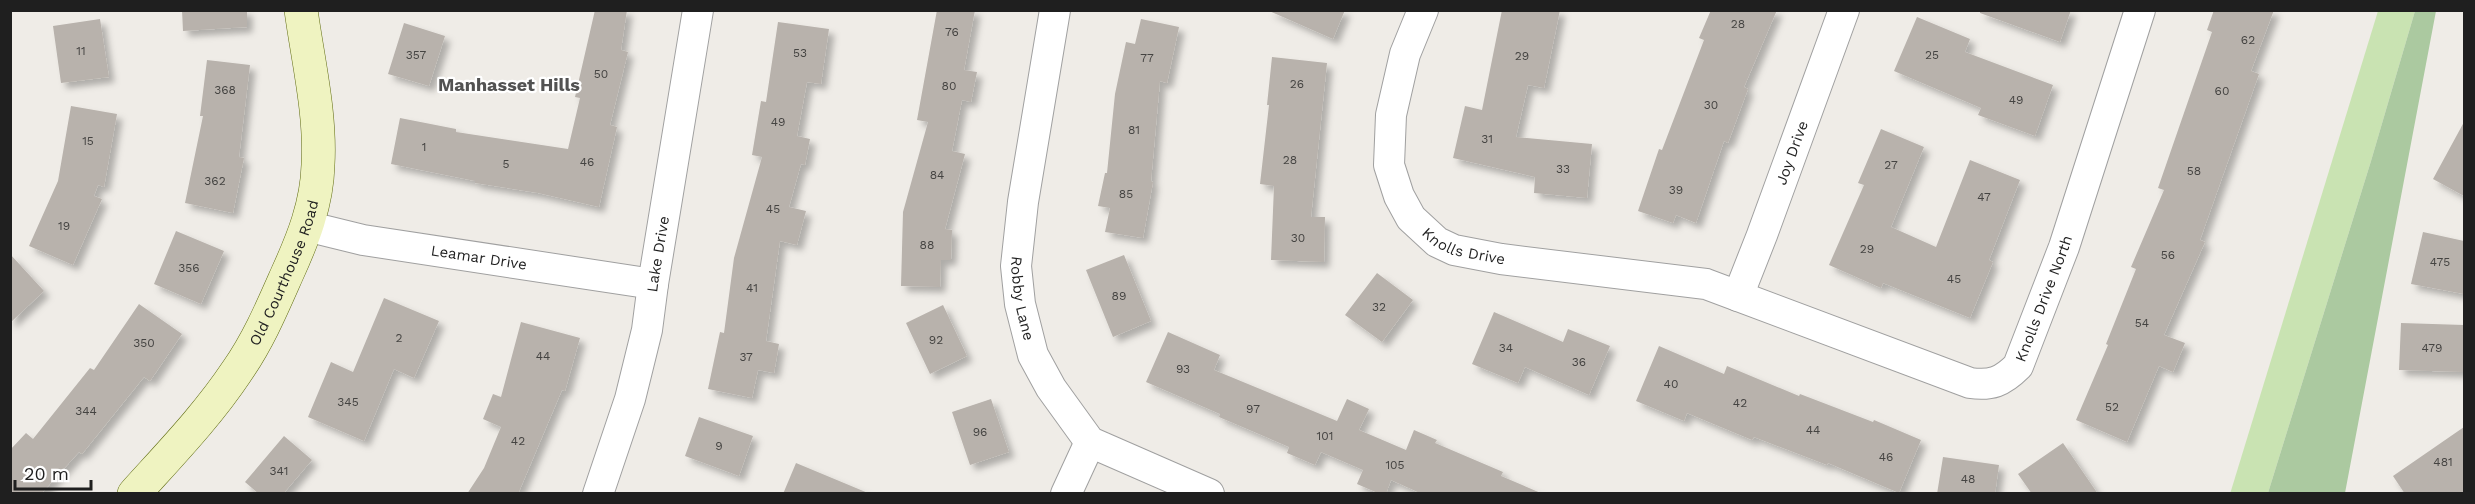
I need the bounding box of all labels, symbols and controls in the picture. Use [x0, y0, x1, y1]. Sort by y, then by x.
house number: 28 [1731, 17, 1745, 31]
house number: 76 [945, 25, 959, 39]
house number: 62 [2241, 33, 2255, 47]
house number: 11 [76, 44, 86, 58]
house number: 53 [793, 46, 807, 60]
house number: 357 [406, 48, 427, 62]
house number: 25 [1925, 48, 1939, 62]
house number: 29 [1515, 49, 1529, 63]
house number: 77 [1140, 51, 1154, 65]
house number: 50 [594, 67, 608, 81]
district label: Manhasset Hills [438, 74, 580, 95]
house number: 26 [1290, 77, 1304, 91]
house number: 80 [942, 79, 956, 93]
house number: 368 [214, 83, 236, 97]
house number: 60 [2215, 84, 2229, 98]
house number: 49 [2009, 93, 2023, 107]
house number: 30 [1704, 98, 1718, 112]
house number: 49 [771, 115, 785, 129]
street label: Joy Drive [1772, 118, 1812, 187]
house number: 81 [1128, 123, 1140, 137]
house number: 31 [1481, 132, 1493, 146]
house number: 15 [82, 134, 94, 148]
house number: 1 [422, 140, 426, 154]
house number: 28 [1283, 153, 1297, 167]
house number: 46 [580, 155, 594, 169]
house number: 5 [503, 157, 510, 171]
house number: 27 [1884, 158, 1898, 172]
house number: 33 [1556, 162, 1570, 176]
house number: 58 [2187, 164, 2201, 178]
house number: 84 [930, 168, 944, 182]
house number: 362 [204, 174, 226, 188]
house number: 39 [1669, 183, 1683, 197]
house number: 85 [1119, 187, 1133, 201]
house number: 47 [1977, 190, 1991, 204]
street label: Old Courthouse Road [246, 198, 322, 349]
house number: 45 [766, 202, 780, 216]
street label: Lake Drive [643, 215, 673, 293]
house number: 19 [58, 219, 70, 233]
street label: Knolls Drive [1418, 224, 1507, 269]
house number: 30 [1291, 231, 1305, 245]
street label: Knolls Drive North [2011, 233, 2076, 364]
house number: 88 [920, 238, 934, 252]
street label: Leamar Drive [430, 241, 528, 274]
house number: 29 [1860, 242, 1874, 256]
house number: 56 [2161, 248, 2175, 262]
street label: Robby Lane [1007, 255, 1038, 342]
house number: 475 [2430, 255, 2450, 269]
house number: 356 [178, 261, 200, 275]
house number: 45 [1947, 272, 1961, 286]
house number: 41 [746, 281, 758, 295]
house number: 89 [1112, 289, 1126, 303]
house number: 32 [1372, 300, 1386, 314]
house number: 54 [2135, 316, 2149, 330]
house number: 2 [396, 331, 403, 345]
house number: 92 [929, 333, 943, 347]
house number: 350 [133, 336, 155, 350]
house number: 34 [1499, 341, 1513, 355]
house number: 479 [2422, 341, 2442, 355]
house number: 44 [536, 349, 550, 363]
house number: 37 [739, 350, 753, 364]
house number: 36 [1572, 355, 1586, 369]
house number: 93 [1176, 362, 1190, 376]
house number: 40 [1664, 377, 1678, 391]
house number: 345 [337, 395, 359, 409]
house number: 42 [1733, 396, 1747, 410]
house number: 52 [2105, 400, 2119, 414]
house number: 97 [1246, 402, 1260, 416]
house number: 344 [75, 404, 97, 418]
house number: 44 [1806, 423, 1820, 437]
house number: 96 [973, 425, 987, 439]
house number: 101 [1317, 429, 1333, 443]
house number: 42 [511, 434, 525, 448]
house number: 9 [715, 439, 723, 453]
house number: 46 [1879, 450, 1893, 464]
scale bar [15, 453, 92, 491]
house number: 481 [2433, 455, 2453, 469]
house number: 105 [1385, 458, 1405, 472]
text: 20 m [24, 463, 69, 484]
house number: 341 [270, 464, 288, 478]
house number: 48 [1961, 472, 1975, 486]

